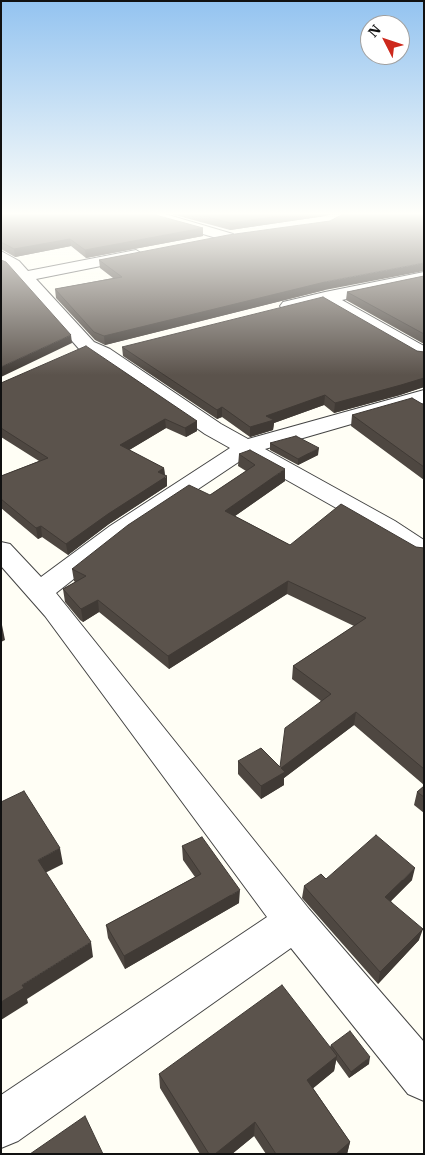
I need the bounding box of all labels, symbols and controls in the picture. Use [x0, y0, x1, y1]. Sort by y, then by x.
north arrow [360, 15, 410, 65]
text: N [364, 21, 385, 41]

